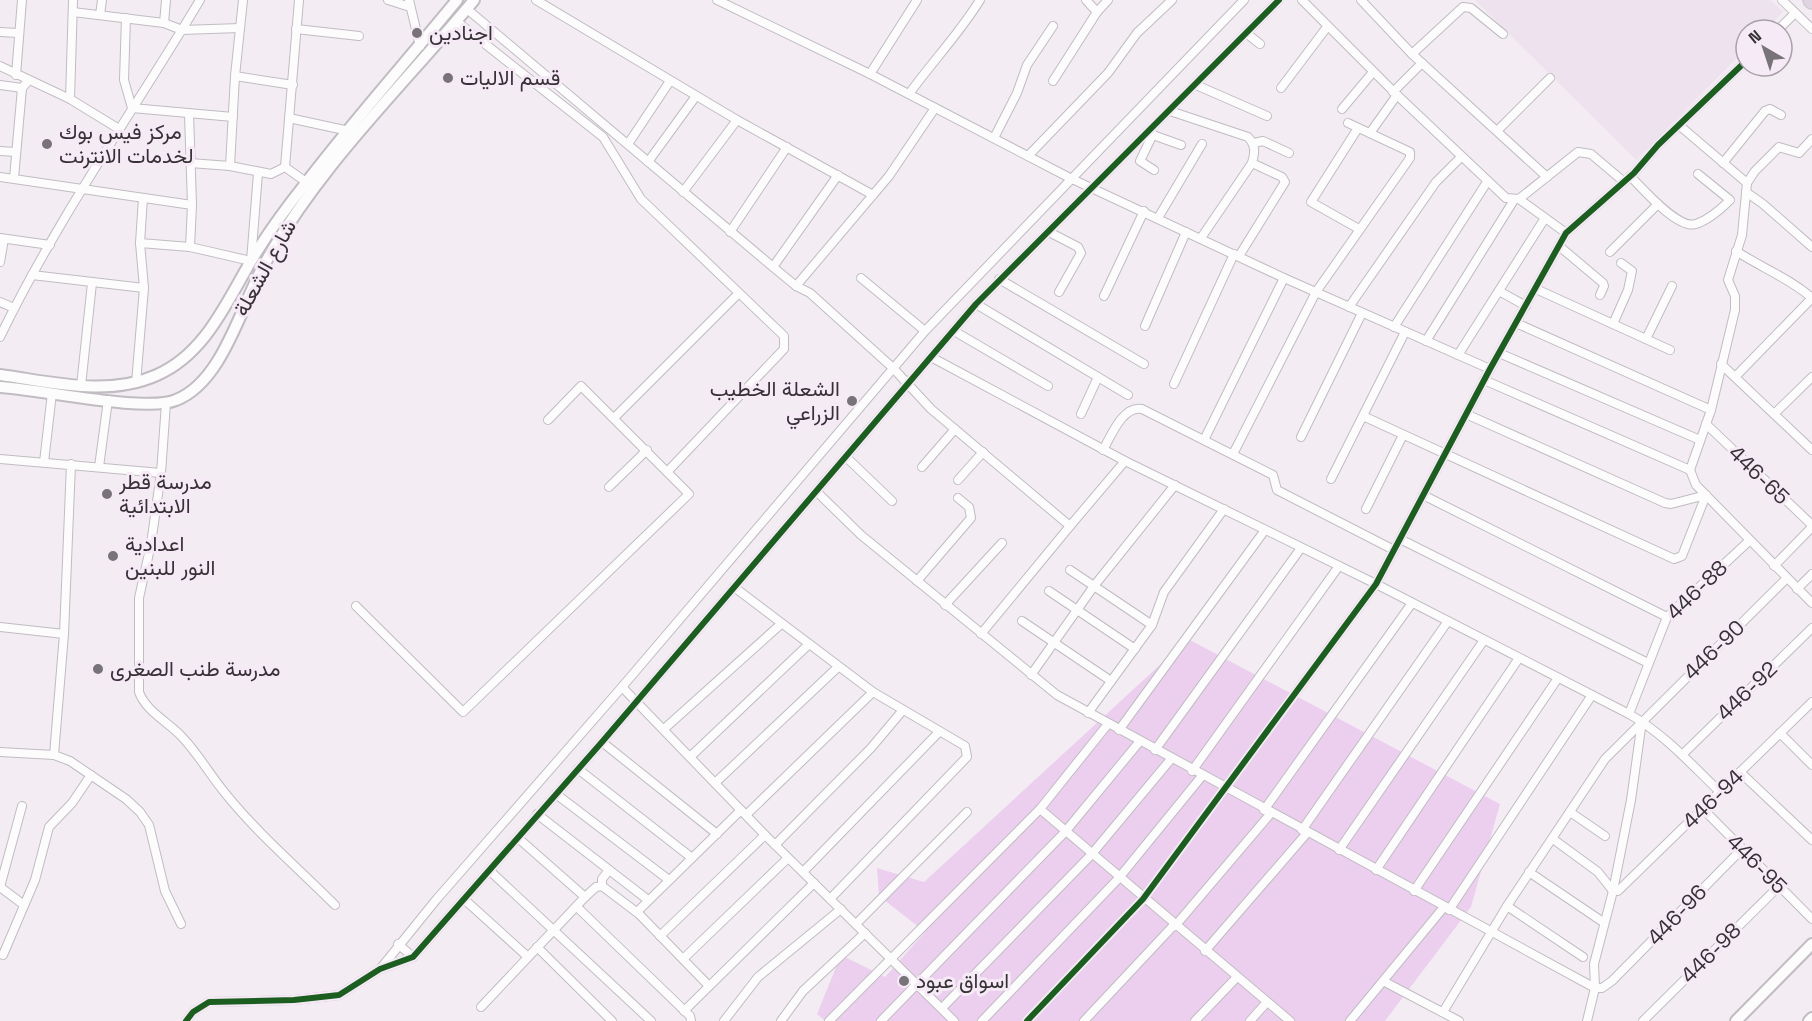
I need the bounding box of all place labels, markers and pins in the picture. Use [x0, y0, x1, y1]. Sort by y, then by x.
place label: اجنادين [429, 19, 493, 46]
marker: اجنادين [410, 26, 424, 40]
place label: قسم الاليات [460, 64, 560, 92]
marker: قسم الاليات [441, 71, 455, 85]
place label: مركز فيس بوك لخدمات الانترنت [59, 118, 193, 169]
marker: مركز فيس بوك لخدمات الانترنت [40, 137, 54, 151]
place label: الشعلة الخطيب الزراعي [710, 375, 840, 430]
marker: الشعلة الخطيب الزراعي [845, 394, 859, 408]
place label: مدرسة قطر الابتدائية [118, 468, 212, 519]
marker: مدرسة قطر الابتدائية [100, 487, 114, 501]
place label: اعدادية النور للبنين [125, 530, 215, 581]
marker: اعدادية النور للبنين [106, 549, 120, 563]
place label: مدرسة طنب الصغرى [110, 655, 280, 682]
marker: مدرسة طنب الصغرى [91, 662, 105, 676]
place label: اسواق عبود [916, 967, 1009, 994]
marker: اسواق عبود [897, 974, 911, 988]

